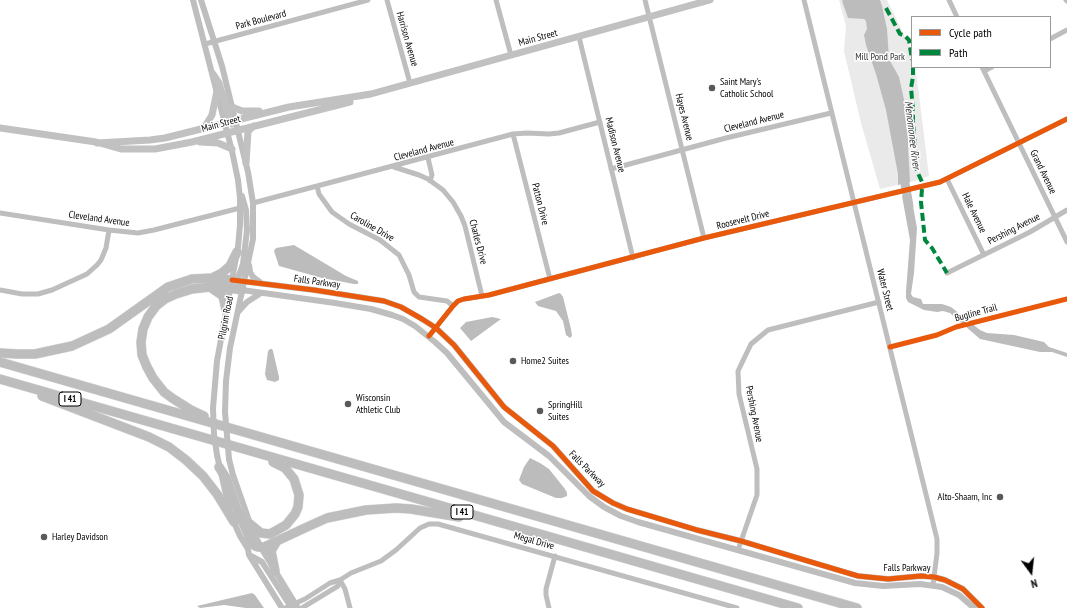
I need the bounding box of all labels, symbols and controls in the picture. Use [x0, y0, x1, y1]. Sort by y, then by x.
street label: Park Boulevard [235, 8, 287, 32]
street label: Harrison Avenue [393, 10, 421, 68]
legend [911, 16, 1051, 68]
text: Cycle path [949, 25, 992, 40]
street label: Main Street [517, 27, 559, 49]
text: Path [949, 45, 967, 60]
park label: Mill Pond Park [855, 51, 905, 63]
place label: Saint Mary's Catholic School [720, 76, 773, 100]
marker: Saint Mary's Catholic School [707, 83, 717, 93]
street label: Hayes Avenue [672, 92, 696, 142]
water label: Menomonee River [901, 100, 923, 170]
street label: Cleveland Avenue [723, 109, 785, 135]
street label: Main Street [200, 113, 242, 135]
street label: Madison Avenue [602, 116, 628, 174]
street label: Cleveland Avenue [393, 136, 455, 164]
street label: Grand Avenue [1027, 148, 1059, 196]
street label: Patton Drive [529, 182, 551, 226]
street label: Hale Avenue [959, 191, 989, 235]
street label: Roosevelt Drive [715, 208, 771, 232]
street label: Cleveland Avenue [68, 209, 130, 229]
street label: Caroline Drive [348, 210, 396, 244]
street label: Pershing Avenue [986, 211, 1042, 247]
street label: Charles Drive [466, 218, 490, 266]
street label: Water Street [874, 268, 896, 312]
street label: Falls Parkway [293, 273, 341, 291]
street label: Pilgrim Road [216, 295, 236, 341]
street label: Bugline Trail [954, 302, 998, 324]
place label: Home2 Suites [521, 355, 569, 367]
marker: Home2 Suites [508, 356, 518, 366]
street label: Pershing Avenue [743, 385, 765, 443]
road number: I 41 [59, 392, 81, 406]
place label: Wisconsin Athletic Club [356, 392, 400, 416]
marker: Wisconsin Athletic Club [343, 399, 353, 409]
place label: SpringHill Suites [548, 399, 582, 422]
marker: SpringHill Suites [535, 406, 545, 416]
street label: Falls Parkway [566, 448, 608, 490]
place label: Alto-Shaam, Inc [938, 491, 992, 503]
marker: Alto-Shaam, Inc [995, 492, 1005, 502]
road number: I 41 [451, 505, 473, 519]
street label: Megal Drive [512, 530, 556, 552]
place label: Harley Davidson [52, 531, 108, 543]
marker: Harley Davidson [39, 532, 49, 542]
north arrow [1011, 552, 1051, 592]
street label: Falls Parkway [884, 562, 930, 574]
text: N [1029, 576, 1039, 591]

